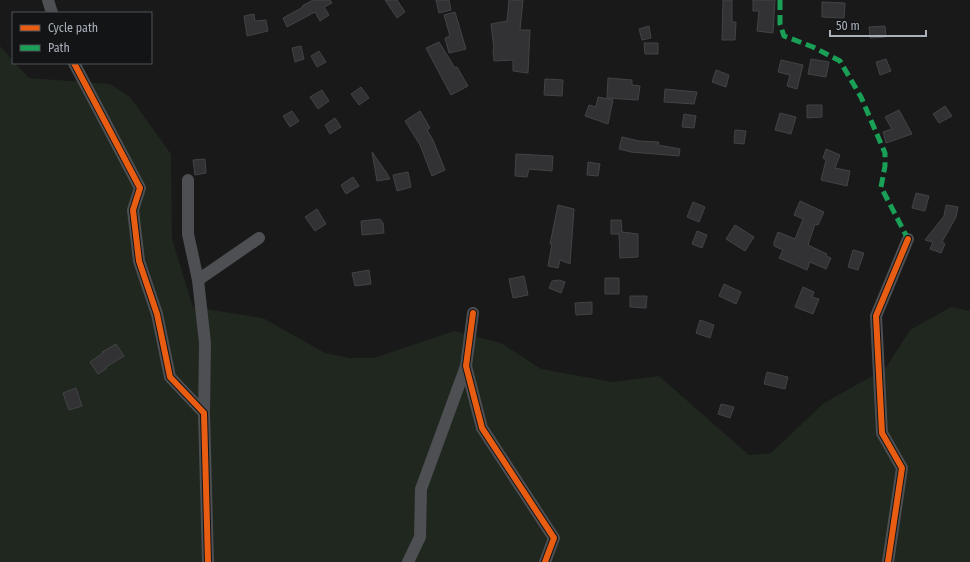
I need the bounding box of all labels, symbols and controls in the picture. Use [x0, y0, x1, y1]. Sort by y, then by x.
legend [12, 12, 152, 64]
scale bar [830, 12, 926, 38]
text: 50 m [836, 19, 860, 33]
text: Cycle path [48, 21, 98, 35]
text: Path [48, 41, 70, 55]

